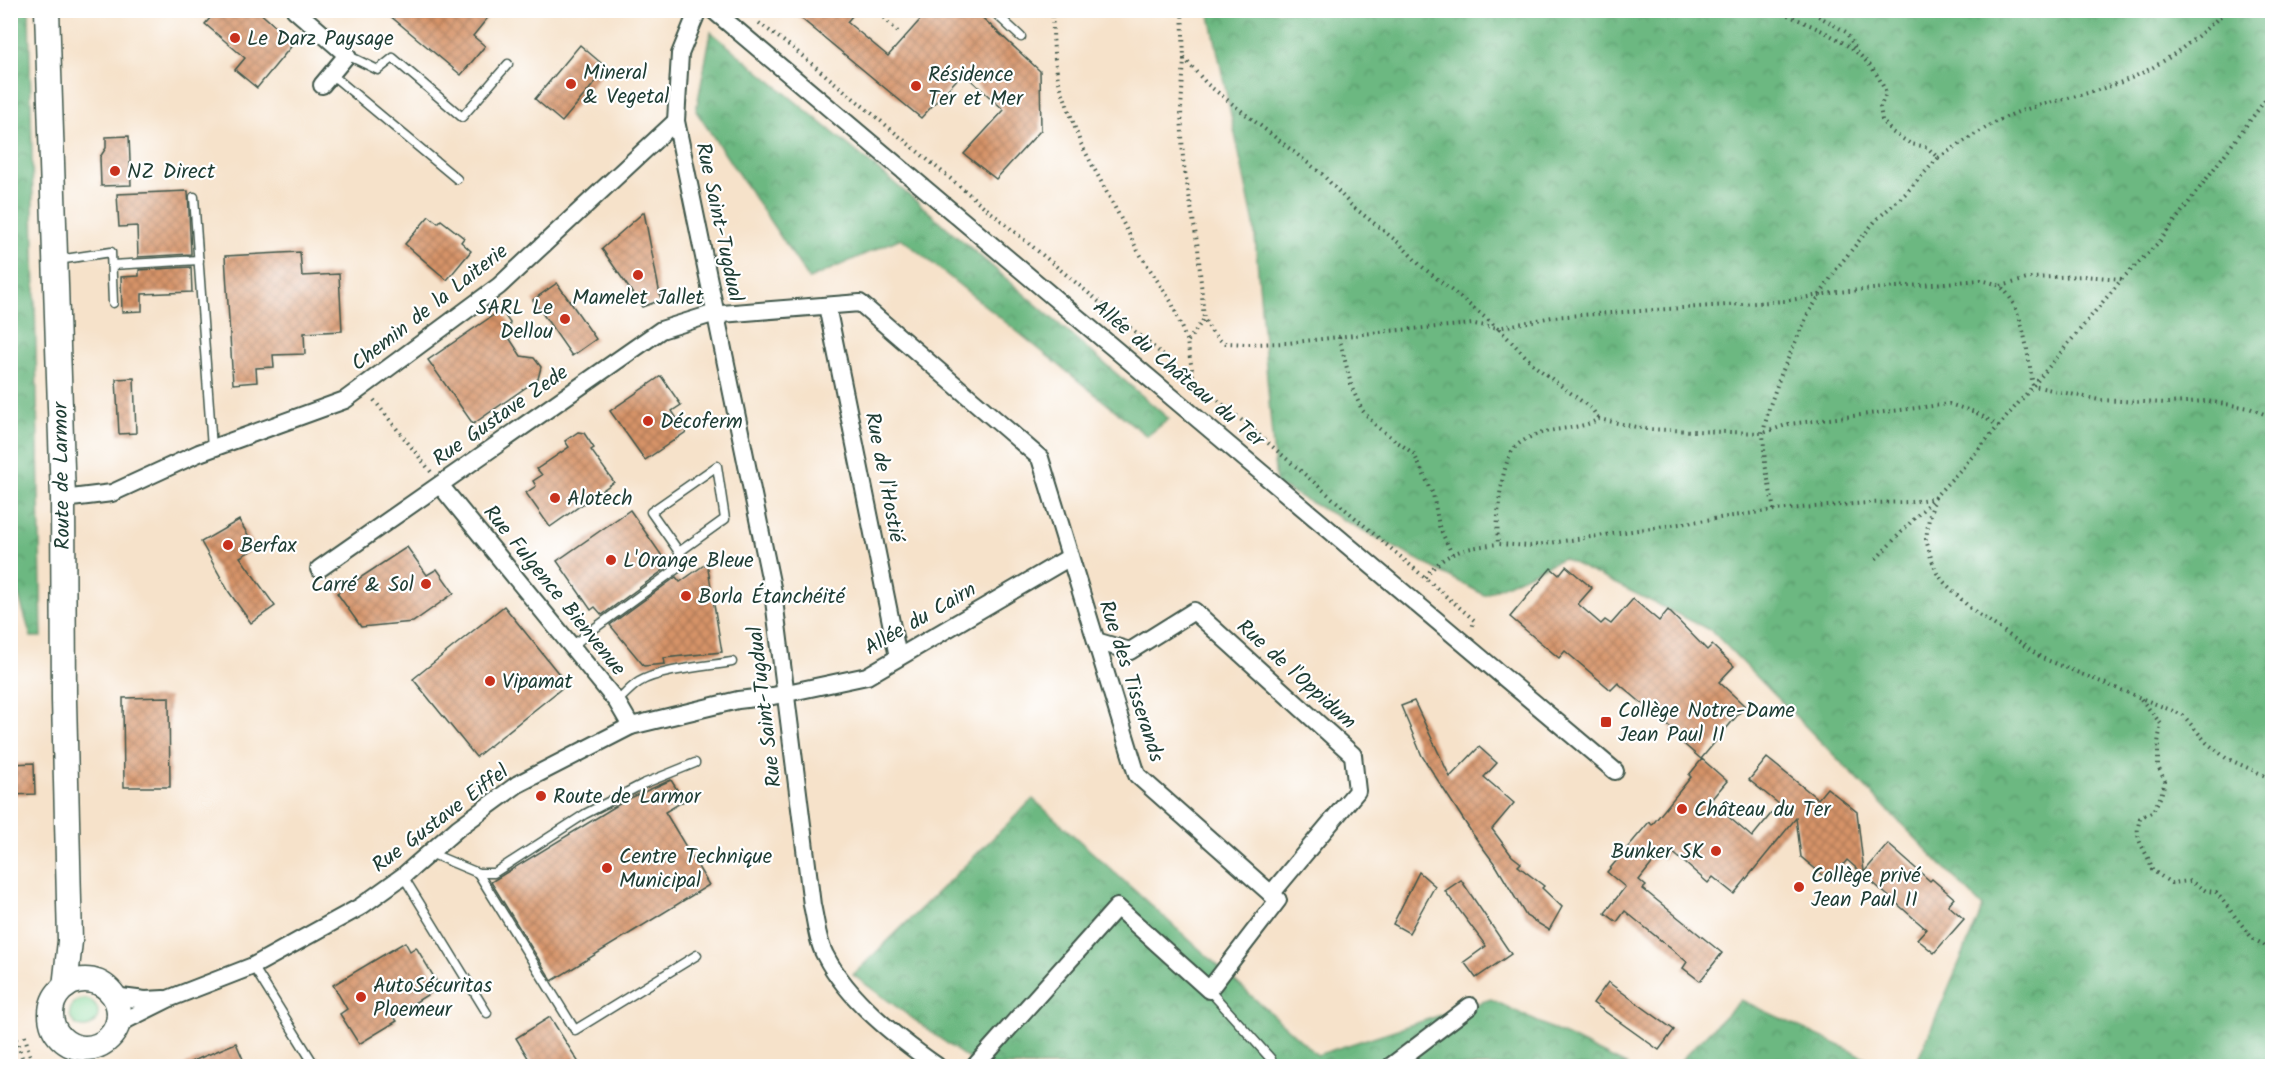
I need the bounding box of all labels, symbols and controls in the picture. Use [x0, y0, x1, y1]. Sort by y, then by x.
place label: Le Darz Paysage [247, 23, 394, 56]
marker: Le Darz Paysage [228, 31, 242, 45]
place label: Mineral & Vegetal [583, 57, 669, 114]
place label: Résidence Ter et Mer [928, 59, 1024, 116]
marker: Mineral & Vegetal [564, 77, 578, 91]
marker: Résidence Ter et Mer [909, 79, 923, 93]
street label: Rue Saint-Tugdual [686, 140, 752, 305]
place label: NZ Direct [127, 156, 216, 189]
marker: NZ Direct [108, 164, 122, 178]
street label: Chemin de la Laiterie [344, 236, 516, 380]
marker: Mamelet Jallet [631, 268, 645, 282]
place label: Mamelet Jallet [572, 282, 705, 315]
place label: SARL Le Dellou [476, 292, 554, 349]
street label: Allée du Château du Ter [1085, 292, 1272, 457]
marker: SARL Le Dellou [558, 312, 572, 326]
street label: Rue Gustave Zede [426, 357, 576, 475]
street label: Route de Larmor [45, 401, 80, 550]
place label: Décoferm [660, 406, 743, 439]
street label: Rue de l'Hostié [855, 410, 912, 546]
marker: Décoferm [641, 414, 655, 428]
place label: Alotech [567, 483, 633, 516]
marker: Alotech [548, 491, 562, 505]
street label: Rue Fulgence Bienvenue [474, 498, 634, 684]
place label: Berfax [240, 530, 298, 563]
marker: Berfax [221, 538, 235, 552]
place label: L'Orange Bleue [623, 545, 754, 578]
marker: L'Orange Bleue [604, 553, 618, 567]
place label: Carré & Sol [311, 569, 414, 602]
street label: Allée du Cairn [859, 574, 983, 665]
marker: Carré & Sol [419, 577, 433, 591]
place label: Borla Étanchéité [698, 581, 846, 614]
marker: Borla Étanchéité [679, 589, 693, 603]
street label: Rue des Tisserands [1089, 596, 1172, 767]
street label: Rue de l'Oppidum [1228, 612, 1364, 738]
street label: Rue Saint-Tugdual [739, 624, 792, 789]
place label: Vipamat [502, 666, 574, 699]
marker: Vipamat [483, 674, 497, 688]
place label: Collège Notre-Dame Jean Paul II [1618, 695, 1795, 752]
marker: Collège Notre-Dame Jean Paul II [1599, 715, 1613, 729]
street label: Rue Gustave Eiffel [365, 757, 517, 882]
place label: Route de Larmor [553, 781, 702, 814]
marker: Route de Larmor [534, 789, 548, 803]
place label: Château du Ter [1694, 794, 1831, 827]
marker: Château du Ter [1675, 802, 1689, 816]
place label: Bunker SK [1611, 836, 1705, 869]
place label: Centre Technique Municipal [619, 841, 773, 898]
marker: Bunker SK [1709, 844, 1723, 858]
place label: Collège privé Jean Paul II [1811, 860, 1921, 917]
marker: Centre Technique Municipal [600, 861, 614, 875]
marker: Collège privé Jean Paul II [1792, 880, 1806, 894]
place label: AutoSécuritas Ploemeur [373, 970, 492, 1027]
marker: AutoSécuritas Ploemeur [354, 990, 368, 1004]

